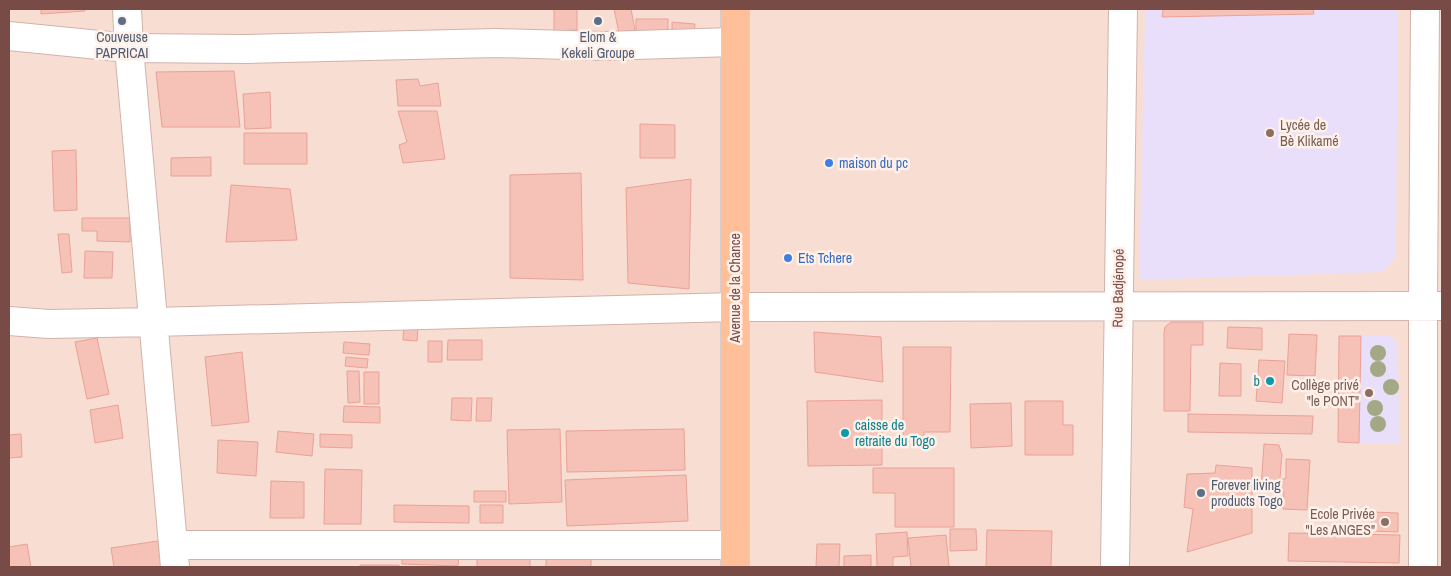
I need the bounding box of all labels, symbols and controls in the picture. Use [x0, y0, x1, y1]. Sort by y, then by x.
marker: Couveuse PAPRICAI [116, 15, 128, 27]
marker: Elom & Kekeli Groupe [592, 15, 604, 27]
place label: Couveuse PAPRICAI [96, 28, 148, 62]
place label: Elom & Kekeli Groupe [561, 28, 635, 62]
place label: Lycée de Bè Klikamé [1280, 116, 1339, 150]
marker: Lycée de Bè Klikamé [1264, 127, 1276, 139]
place label: maison du pc [839, 154, 908, 172]
marker: maison du pc [823, 157, 835, 169]
street label: Avenue de la Chance [726, 233, 744, 344]
street label: Rue Badjénopé [1108, 248, 1128, 328]
place label: Ets Tchere [798, 249, 852, 267]
marker: Ets Tchere [782, 252, 794, 264]
place label: b [1254, 372, 1260, 390]
marker: b [1264, 375, 1276, 387]
place label: Collège privé "le PONT" [1291, 376, 1359, 410]
marker: Collège privé "le PONT" [1363, 387, 1375, 399]
place label: caisse de retraite du Togo [855, 416, 935, 450]
marker: caisse de retraite du Togo [839, 427, 851, 439]
place label: Forever living products Togo [1211, 476, 1283, 510]
marker: Forever living products Togo [1195, 487, 1207, 499]
place label: Ecole Privée "Les ANGES" [1306, 505, 1375, 539]
marker: Ecole Privée "Les ANGES" [1379, 516, 1391, 528]

